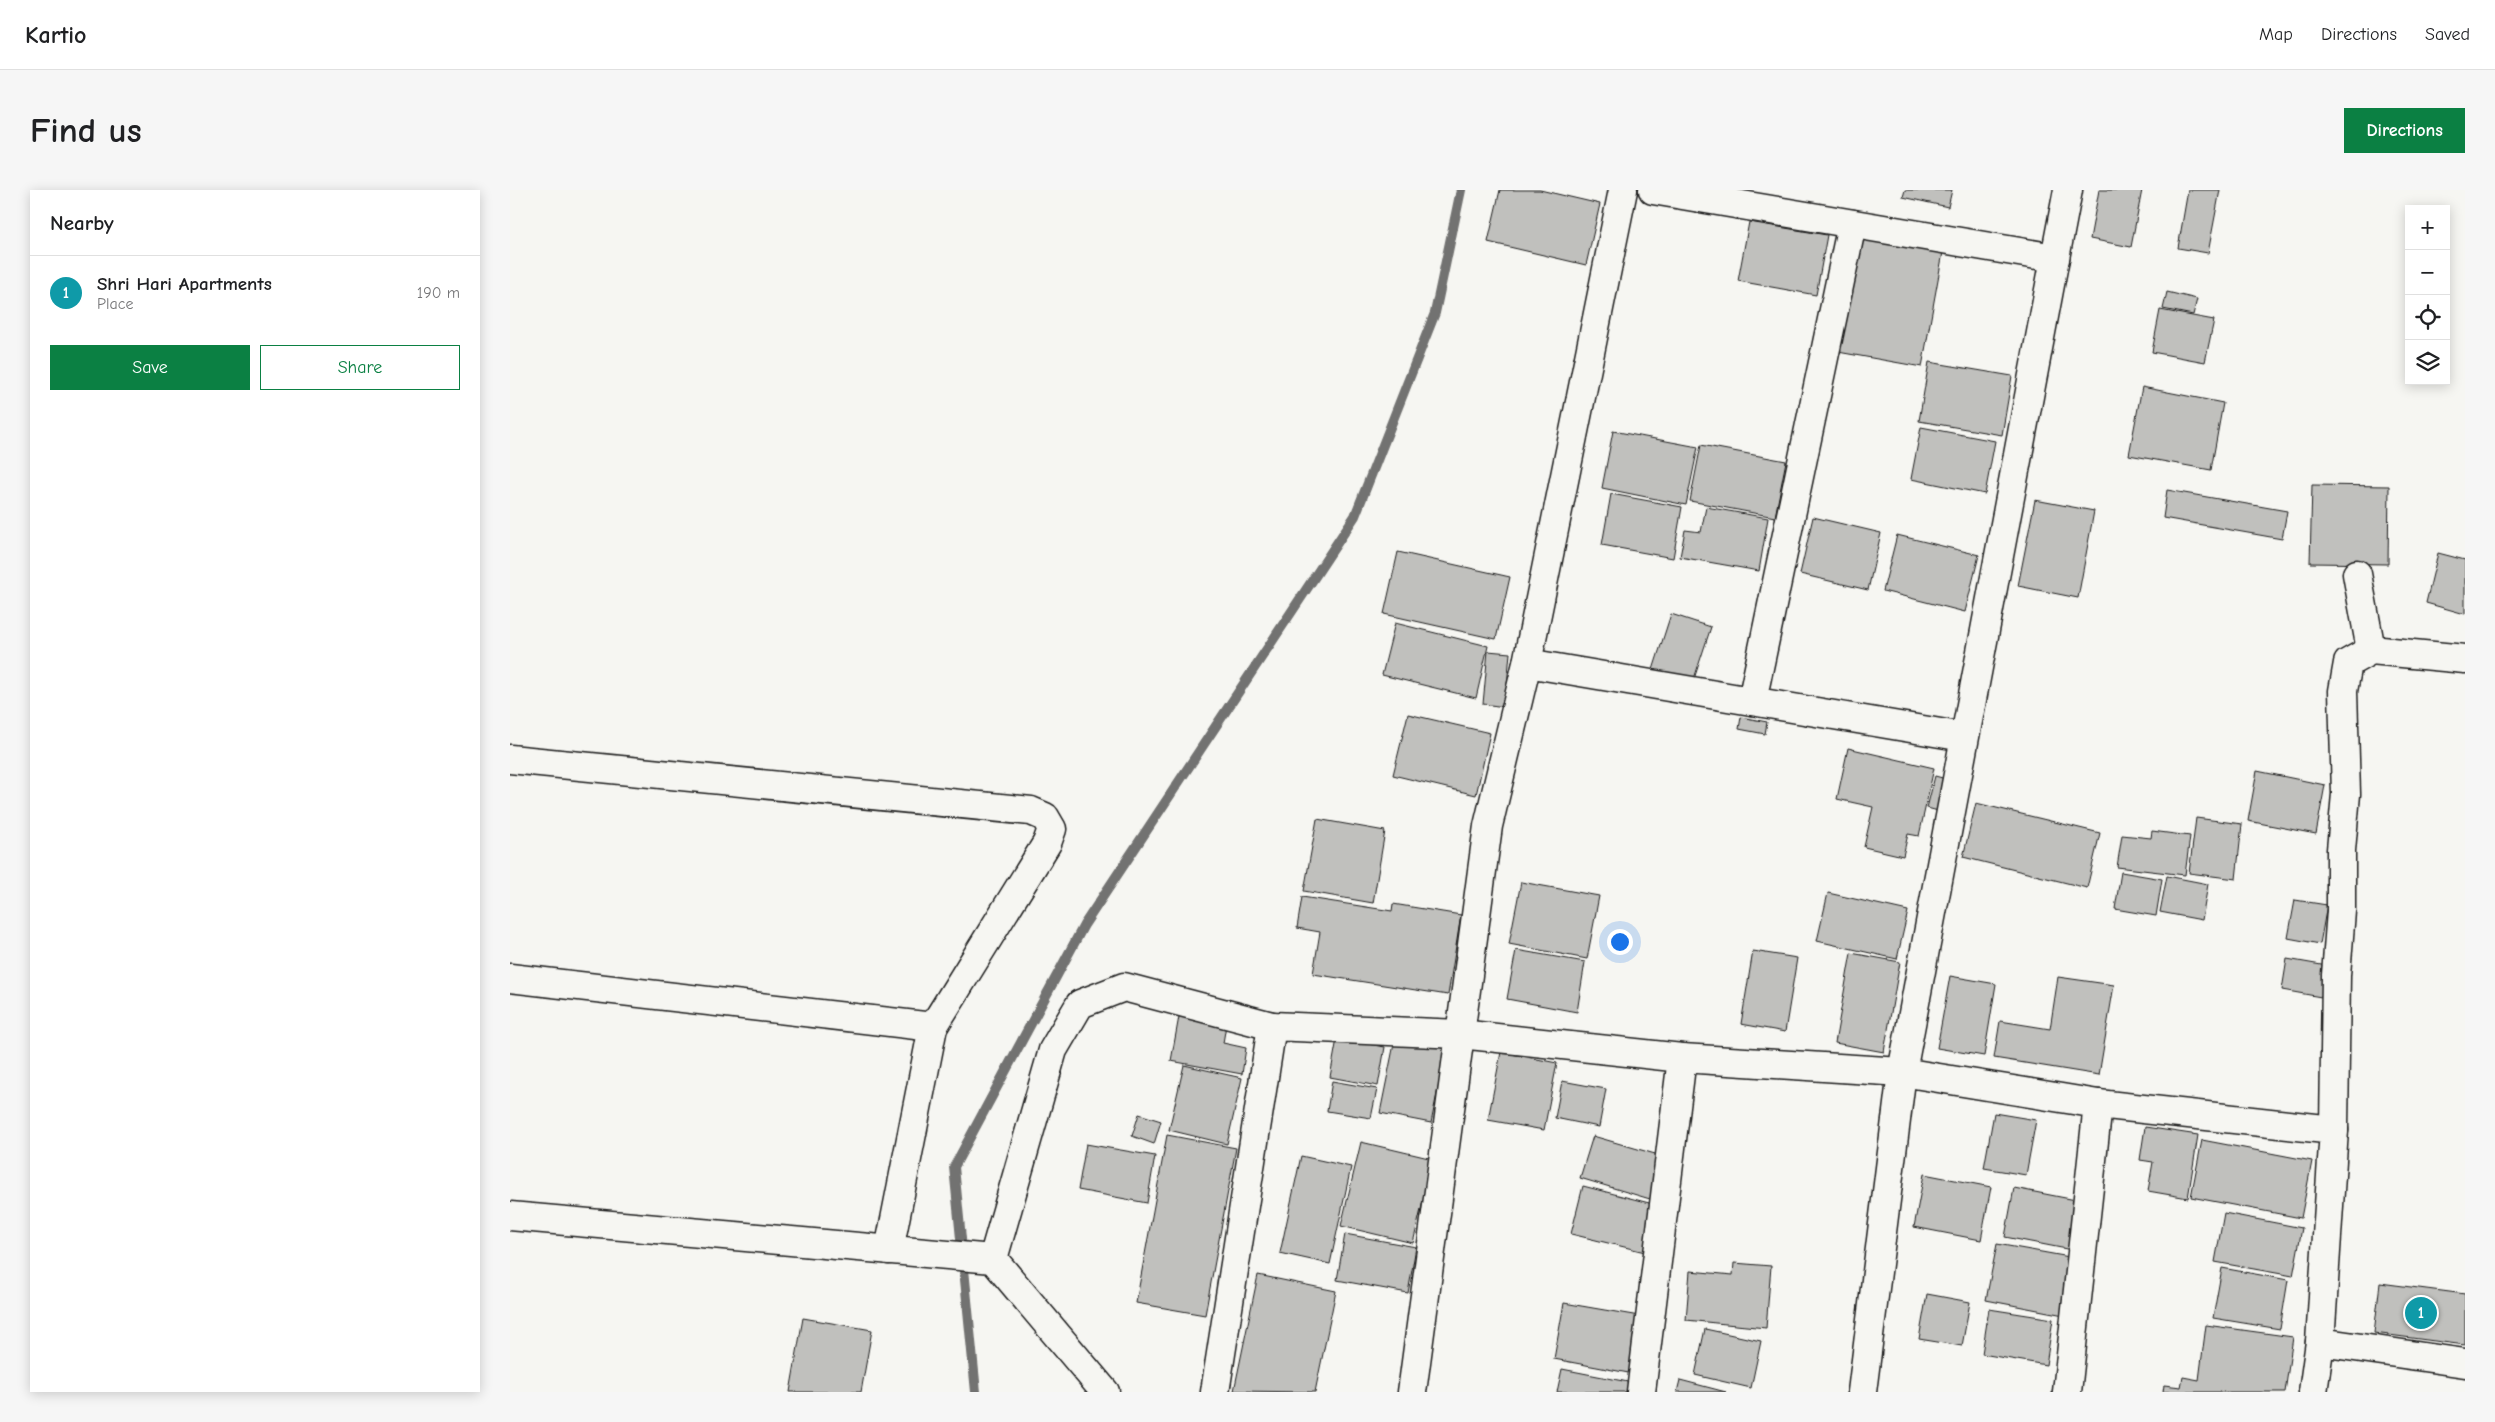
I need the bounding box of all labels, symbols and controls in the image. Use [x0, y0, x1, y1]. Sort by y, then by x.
text: Kartio [25, 21, 87, 49]
text: Map [2259, 24, 2293, 45]
text: Directions [2321, 24, 2397, 45]
text: Saved [2425, 24, 2470, 45]
button: Directions [2344, 108, 2465, 153]
text: Find us [30, 110, 142, 151]
map controls [2405, 205, 2450, 385]
button: + [2405, 205, 2450, 250]
text: Nearby [50, 211, 114, 235]
button: − [2405, 250, 2450, 295]
text: Shri Hari Apartments [97, 273, 272, 295]
text: 1 [63, 284, 69, 302]
text: 190 m [417, 284, 460, 302]
text: Place [97, 295, 133, 313]
button: locate [2405, 295, 2450, 340]
button: layers [2405, 340, 2450, 385]
button: Save [50, 345, 250, 390]
button: Share [260, 345, 460, 390]
your location [1607, 929, 1633, 955]
pin: 1 [2405, 1294, 2437, 1332]

